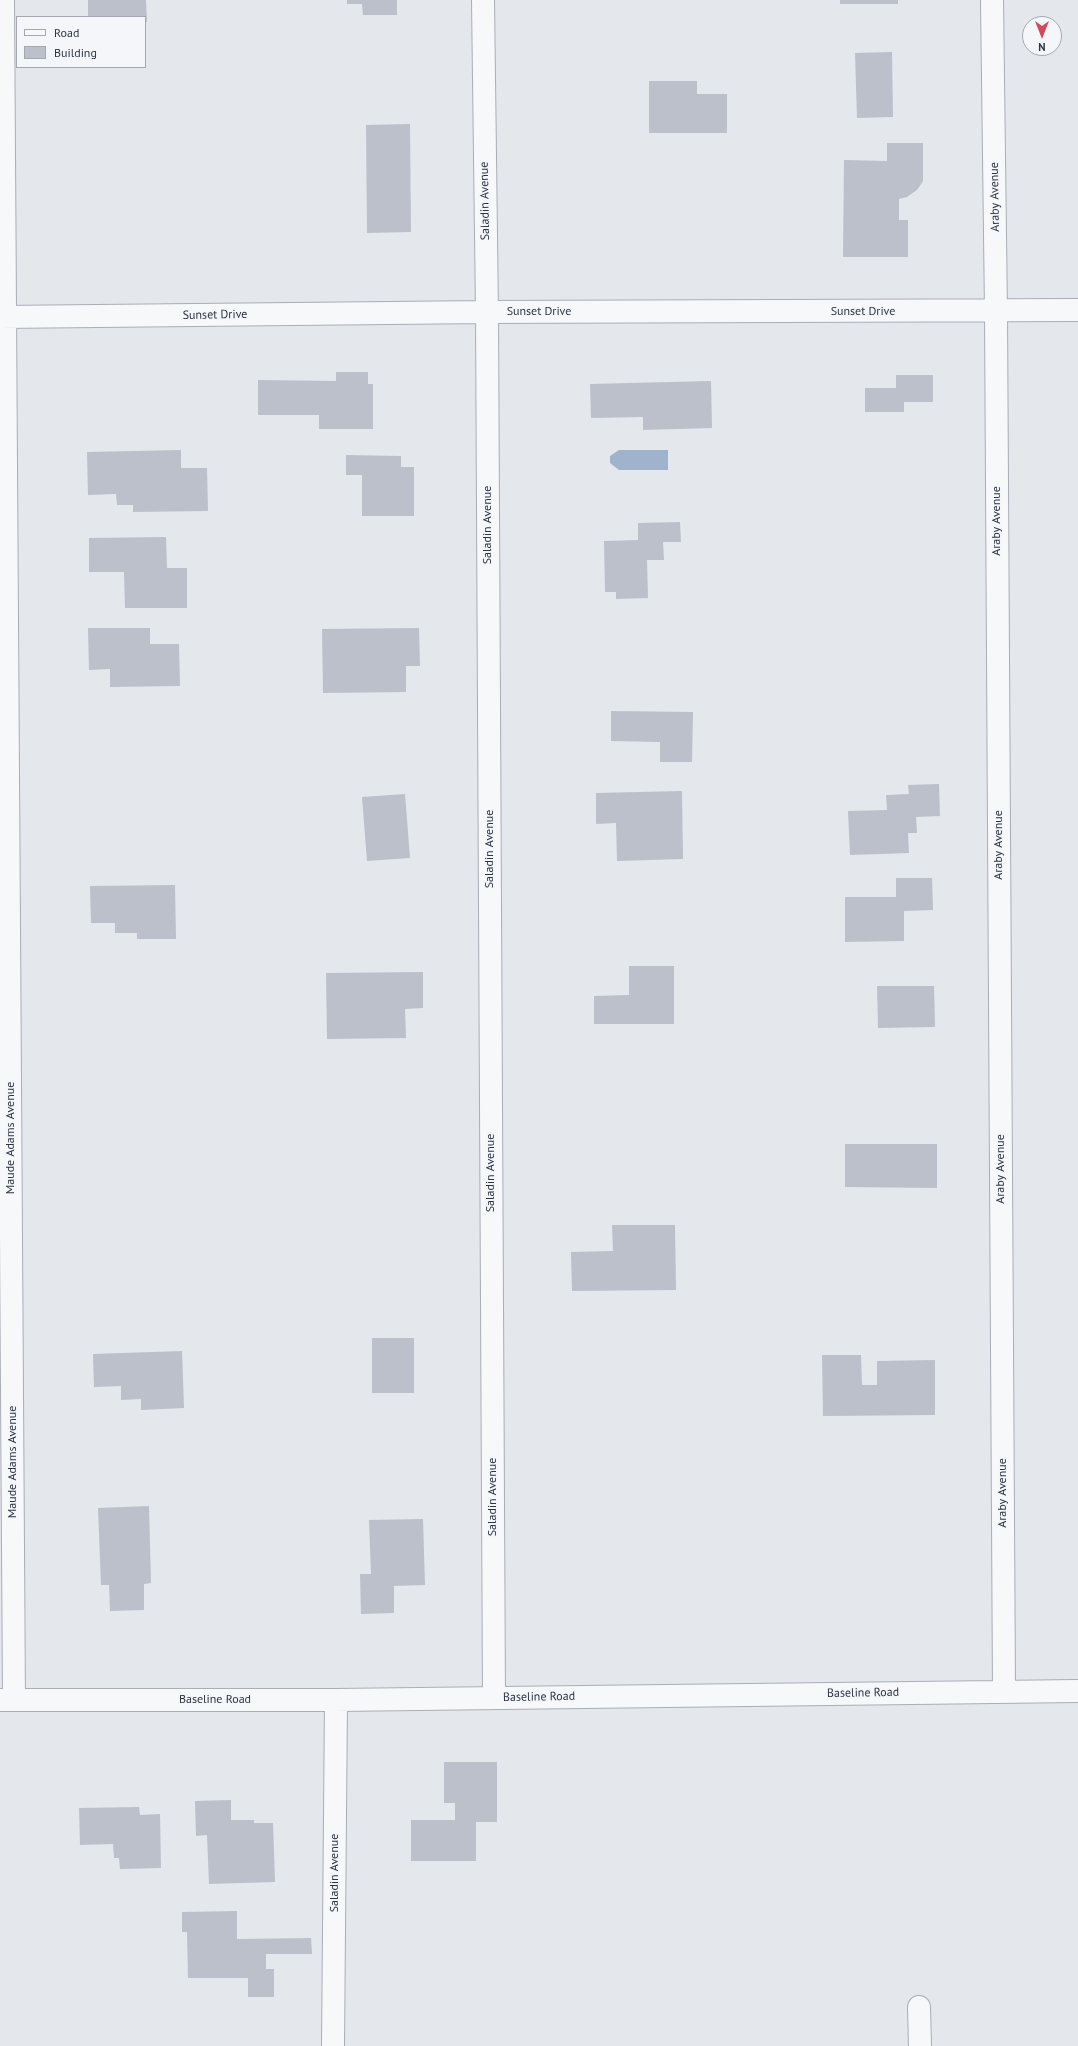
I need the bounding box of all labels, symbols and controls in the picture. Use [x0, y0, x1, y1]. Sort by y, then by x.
legend [16, 16, 146, 68]
north arrow [1022, 16, 1062, 56]
text: Road [54, 25, 79, 40]
text: N [1038, 40, 1046, 54]
text: Building [54, 45, 97, 60]
street label: Saladin Avenue [477, 162, 493, 240]
street label: Araby Avenue [987, 162, 1003, 232]
street label: Sunset Drive [507, 305, 571, 319]
street label: Sunset Drive [831, 305, 895, 319]
street label: Sunset Drive [183, 307, 247, 323]
street label: Saladin Avenue [481, 486, 495, 564]
street label: Araby Avenue [990, 486, 1004, 556]
street label: Saladin Avenue [483, 810, 497, 888]
street label: Araby Avenue [992, 810, 1006, 880]
street label: Maude Adams Avenue [4, 1082, 18, 1194]
street label: Saladin Avenue [484, 1134, 498, 1212]
street label: Araby Avenue [994, 1134, 1008, 1204]
street label: Maude Adams Avenue [6, 1406, 20, 1518]
street label: Saladin Avenue [486, 1458, 500, 1536]
street label: Araby Avenue [996, 1458, 1010, 1528]
street label: Baseline Road [827, 1685, 899, 1701]
street label: Baseline Road [503, 1689, 575, 1705]
street label: Baseline Road [179, 1693, 251, 1707]
street label: Saladin Avenue [328, 1834, 342, 1912]

